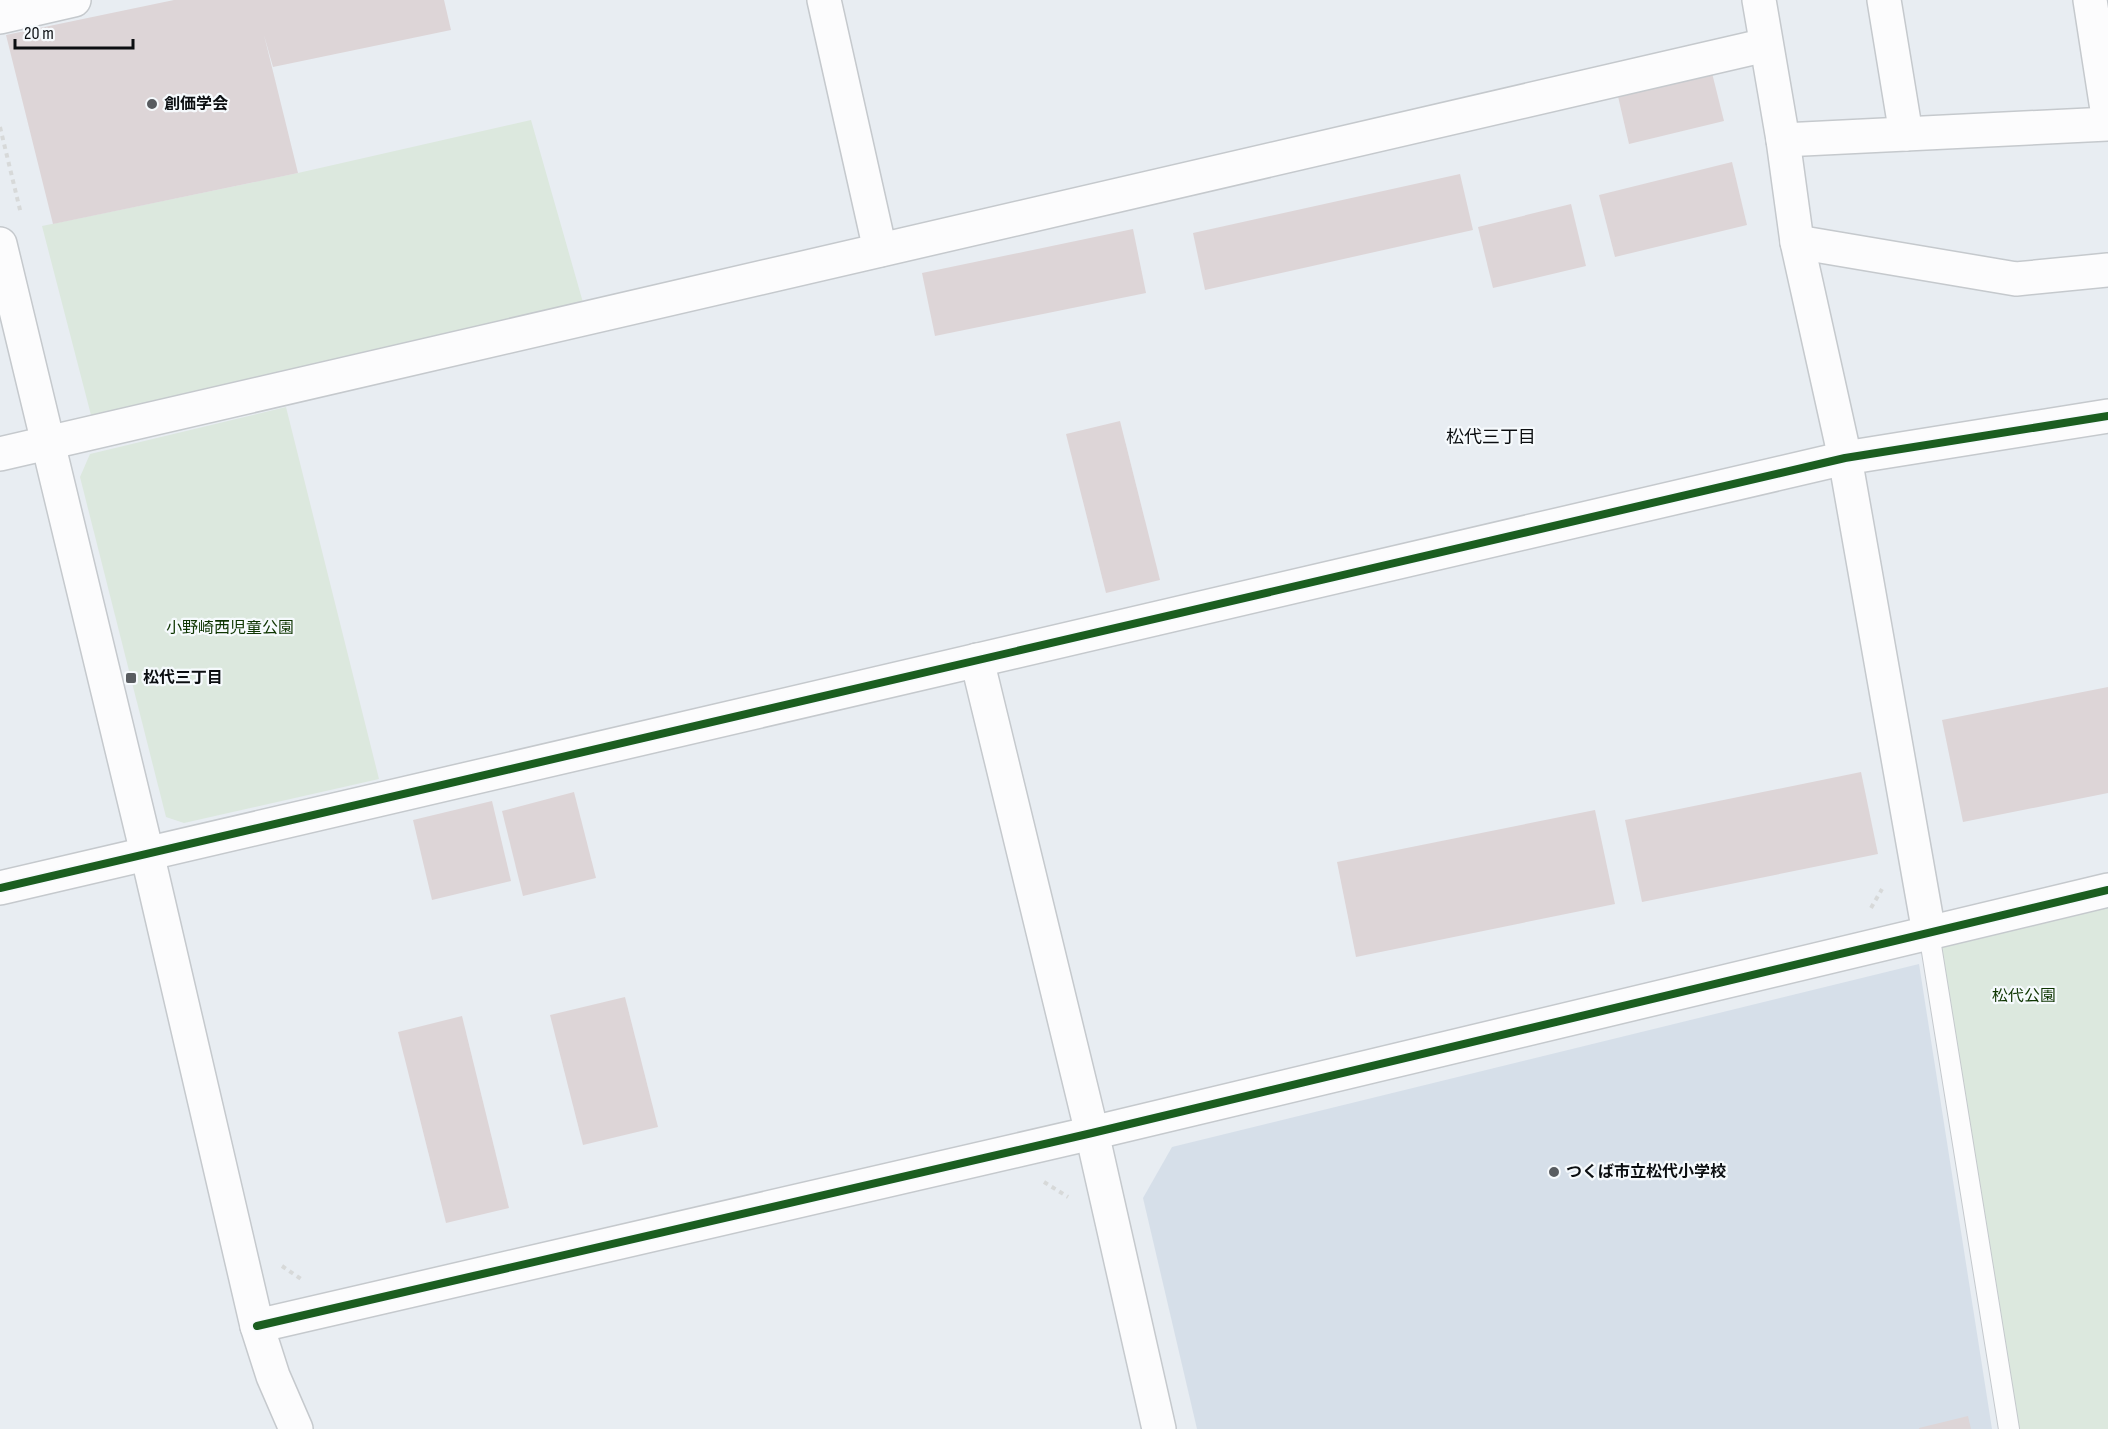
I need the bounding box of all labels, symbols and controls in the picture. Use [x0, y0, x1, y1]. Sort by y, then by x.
scale bar [15, 12, 134, 50]
text: 20 m [24, 23, 54, 44]
place label: 創価学会 [164, 95, 228, 114]
marker: 創価学会 [145, 97, 159, 111]
district label: 松代三丁目 [1446, 427, 1536, 448]
park label: 小野崎西児童公園 [166, 619, 294, 638]
place label: 松代三丁目 [143, 668, 223, 688]
marker: 松代三丁目 [124, 671, 138, 685]
park label: 松代公園 [1992, 987, 2056, 1006]
place label: つくば市立松代小学校 [1566, 1162, 1726, 1182]
marker: つくば市立松代小学校 [1547, 1165, 1561, 1179]

